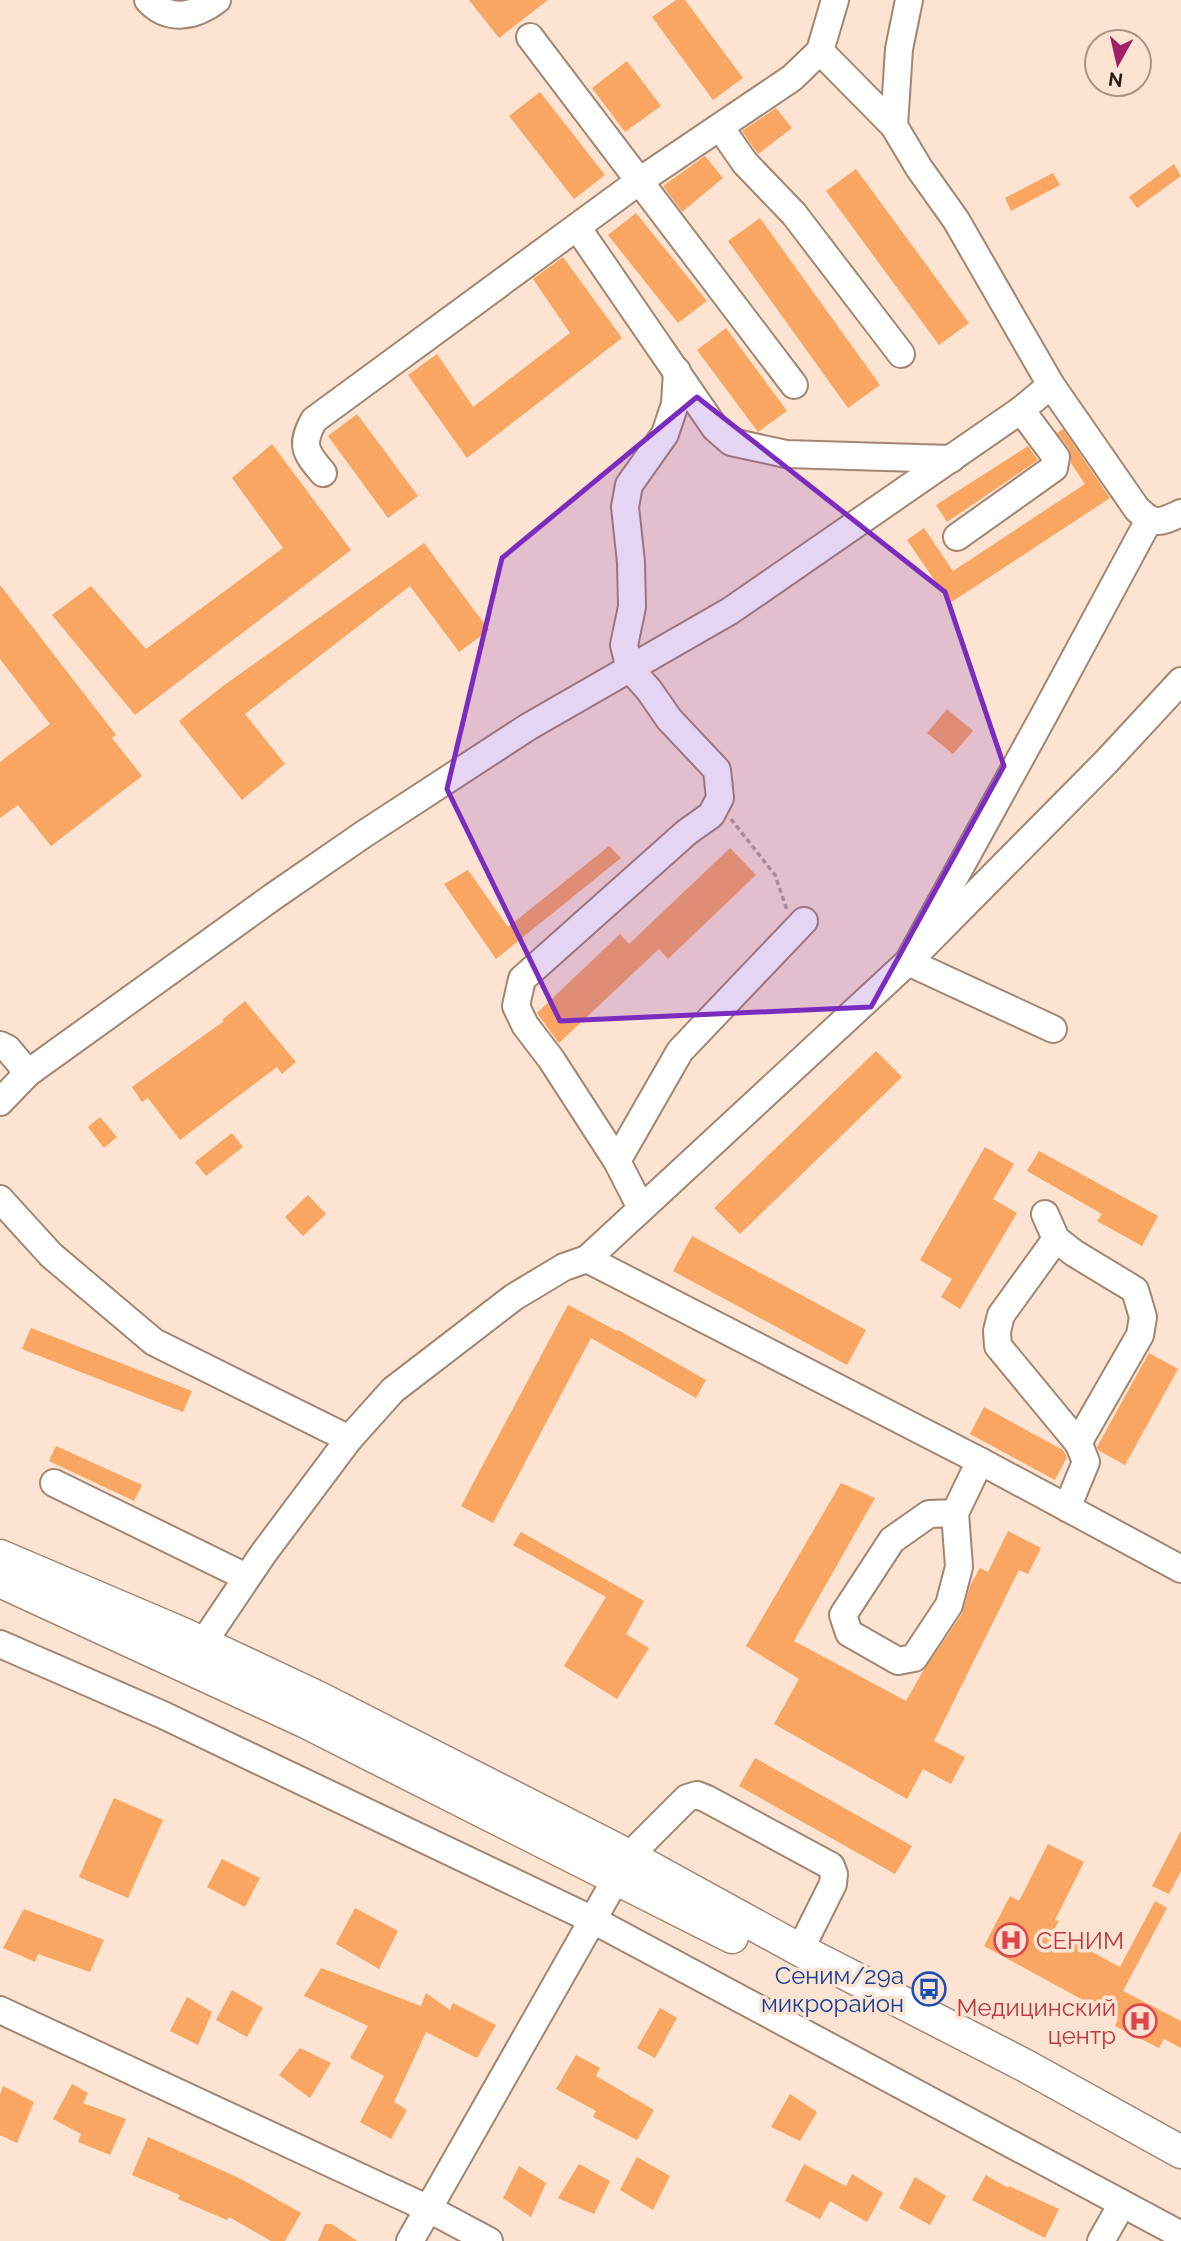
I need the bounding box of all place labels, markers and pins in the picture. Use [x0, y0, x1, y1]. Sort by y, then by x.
hospital icon: СЕНИМ [992, 1921, 1030, 1959]
place label: СЕНИМ [1036, 1926, 1124, 1955]
place label: Сеним/29а микрорайон [761, 1961, 904, 2018]
bus stop icon: Сеним/29а микрорайон [910, 1970, 948, 2008]
place label: Медицинский центр [957, 1993, 1116, 2050]
hospital icon: Медицинский центр [1121, 2002, 1159, 2040]

